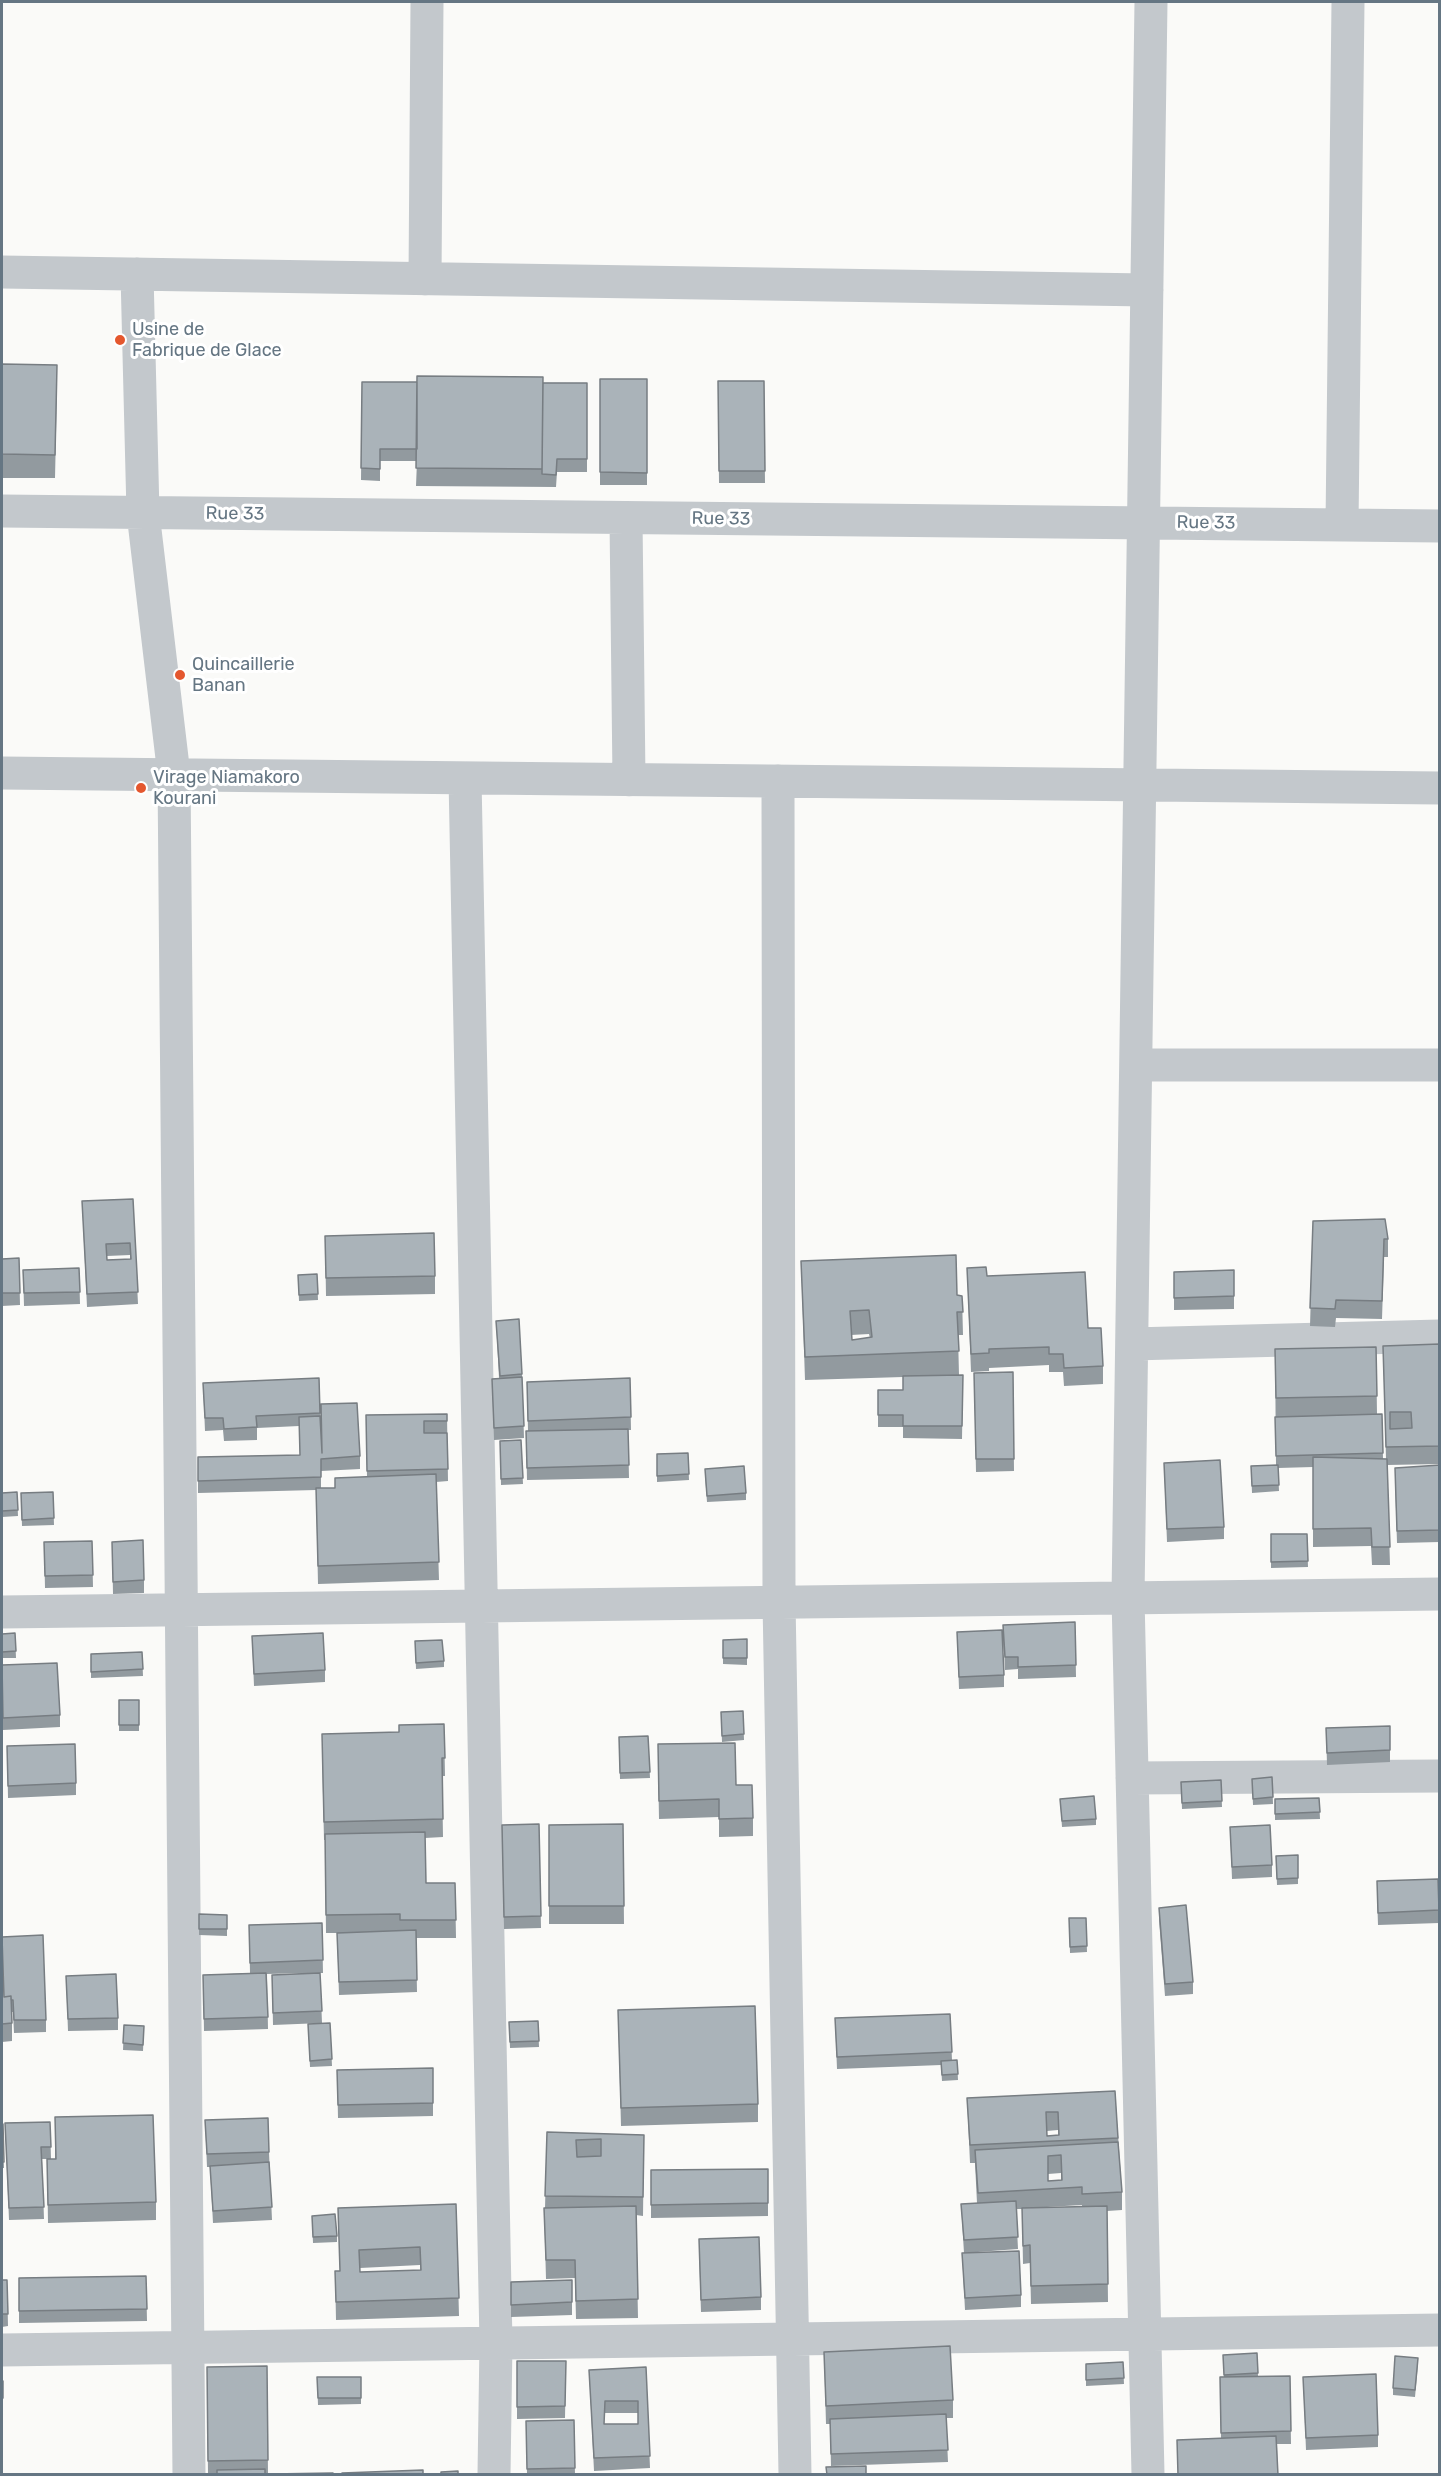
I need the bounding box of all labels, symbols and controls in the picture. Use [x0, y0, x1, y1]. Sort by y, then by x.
place label: Usine de Fabrique de Glace [132, 319, 282, 362]
marker: Usine de Fabrique de Glace [113, 333, 127, 347]
street label: Rue 33 [205, 503, 265, 525]
street label: Rue 33 [691, 508, 751, 530]
street label: Rue 33 [1176, 512, 1236, 534]
place label: Quincaillerie Banan [192, 654, 295, 696]
marker: Quincaillerie Banan [173, 668, 187, 682]
place label: Virage Niamakoro Kourani [153, 767, 300, 810]
marker: Virage Niamakoro Kourani [134, 781, 148, 795]

